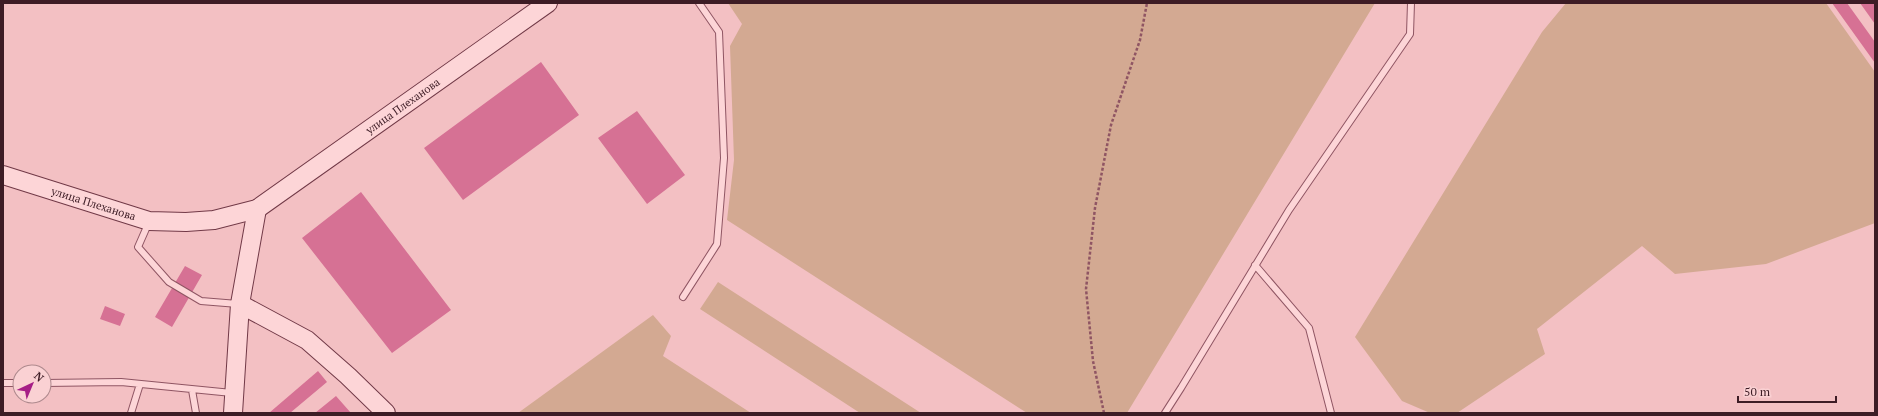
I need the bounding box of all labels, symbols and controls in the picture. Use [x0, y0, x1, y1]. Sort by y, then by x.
street label: улица Плеханова [362, 75, 443, 138]
street label: улица Плеханова [49, 183, 138, 224]
north arrow [12, 364, 52, 404]
text: N [31, 369, 47, 385]
scale bar [1738, 378, 1836, 404]
text: 50 m [1744, 384, 1771, 399]

